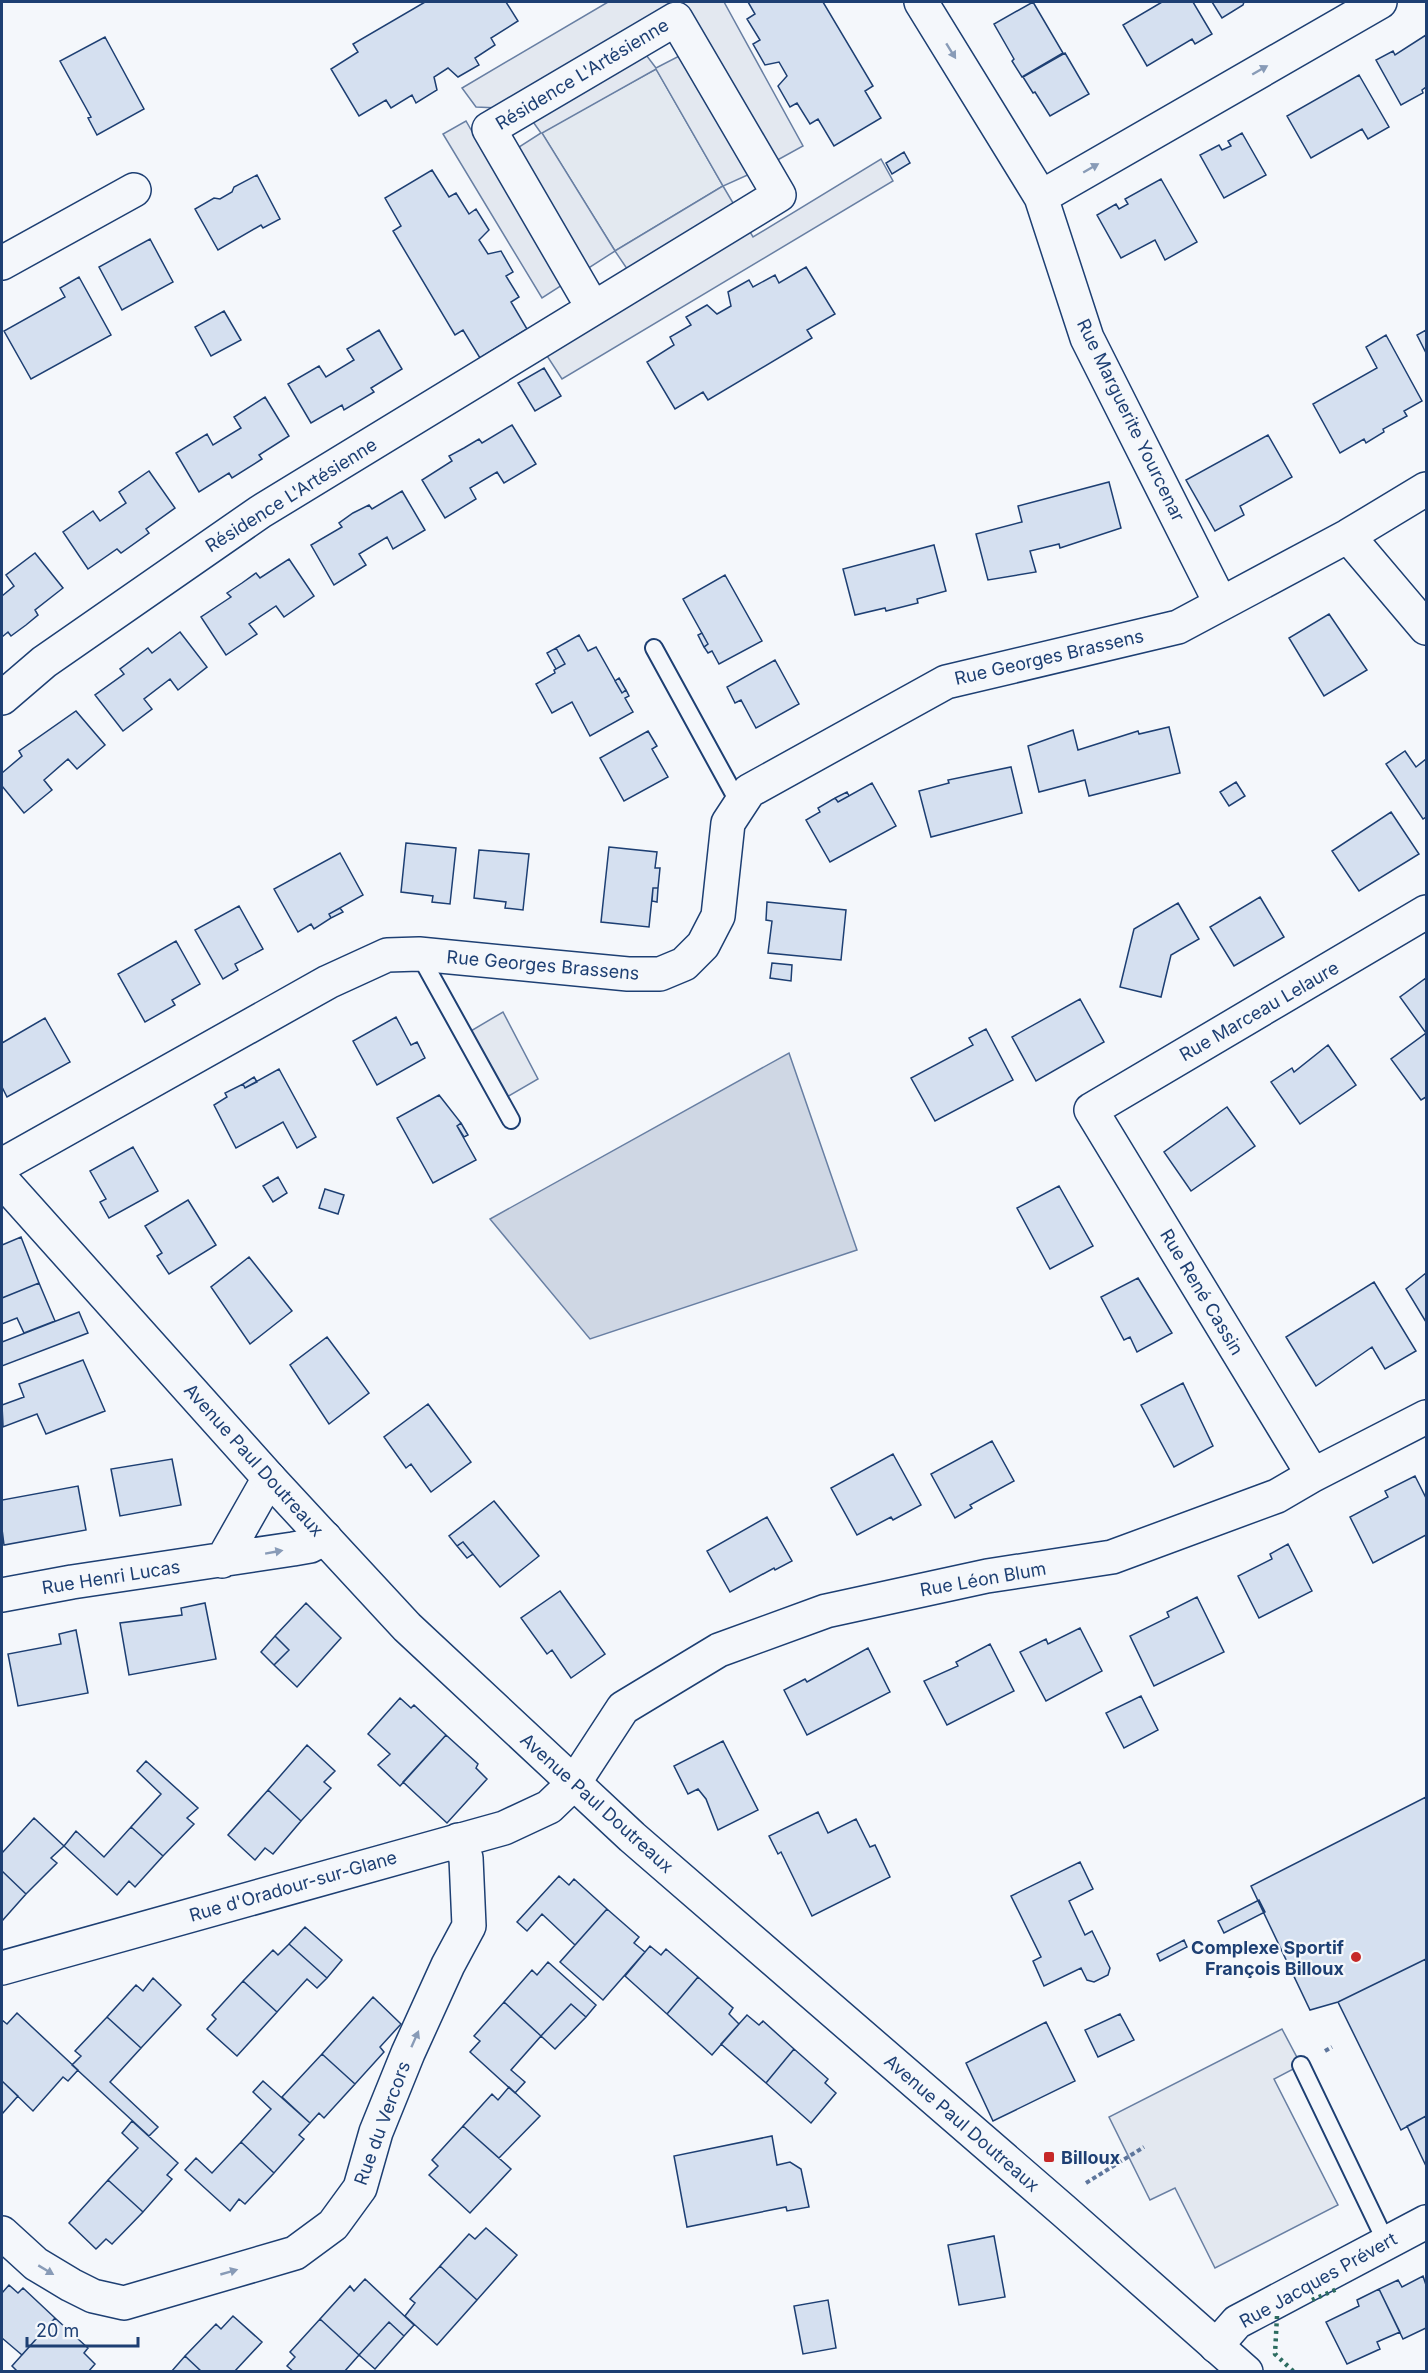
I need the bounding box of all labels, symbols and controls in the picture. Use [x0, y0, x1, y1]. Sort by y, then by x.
street label: Résidence L'Artésienne [492, 14, 672, 134]
one-way arrow [946, 43, 957, 59]
one-way arrow [1252, 65, 1269, 75]
one-way arrow [1083, 163, 1100, 173]
street label: Rue Marguerite Yourcenar [1073, 315, 1189, 525]
street label: Résidence L'Artésienne [201, 434, 381, 556]
street label: Rue Georges Brassens [952, 625, 1146, 689]
street label: Rue Georges Brassens [446, 946, 640, 984]
street label: Rue Marceau Lelaure [1176, 957, 1342, 1065]
street label: Rue René Cassin [1156, 1225, 1248, 1359]
street label: Avenue Paul Doutreaux [180, 1379, 328, 1541]
one-way arrow [265, 1547, 284, 1556]
street label: Rue Henri Lucas [40, 1556, 182, 1598]
street label: Rue Léon Blum [918, 1558, 1048, 1600]
street label: Avenue Paul Doutreaux [516, 1729, 678, 1877]
street label: Rue d'Oradour-sur-Glane [187, 1846, 399, 1926]
place label: Complexe Sportif François Billoux [1191, 1937, 1345, 1979]
marker: Complexe Sportif François Billoux [1349, 1950, 1363, 1964]
one-way arrow [410, 2030, 419, 2047]
street label: Avenue Paul Doutreaux [880, 2050, 1044, 2196]
street label: Rue du Vercors [350, 2058, 414, 2188]
place label: Billoux [1061, 2147, 1121, 2168]
marker: Billoux [1042, 2150, 1056, 2164]
street label: Rue Jacques Prévert [1236, 2228, 1400, 2332]
one-way arrow [38, 2265, 54, 2276]
one-way arrow [220, 2267, 238, 2276]
scale bar [27, 2310, 138, 2348]
text: 20 m [36, 2320, 79, 2341]

